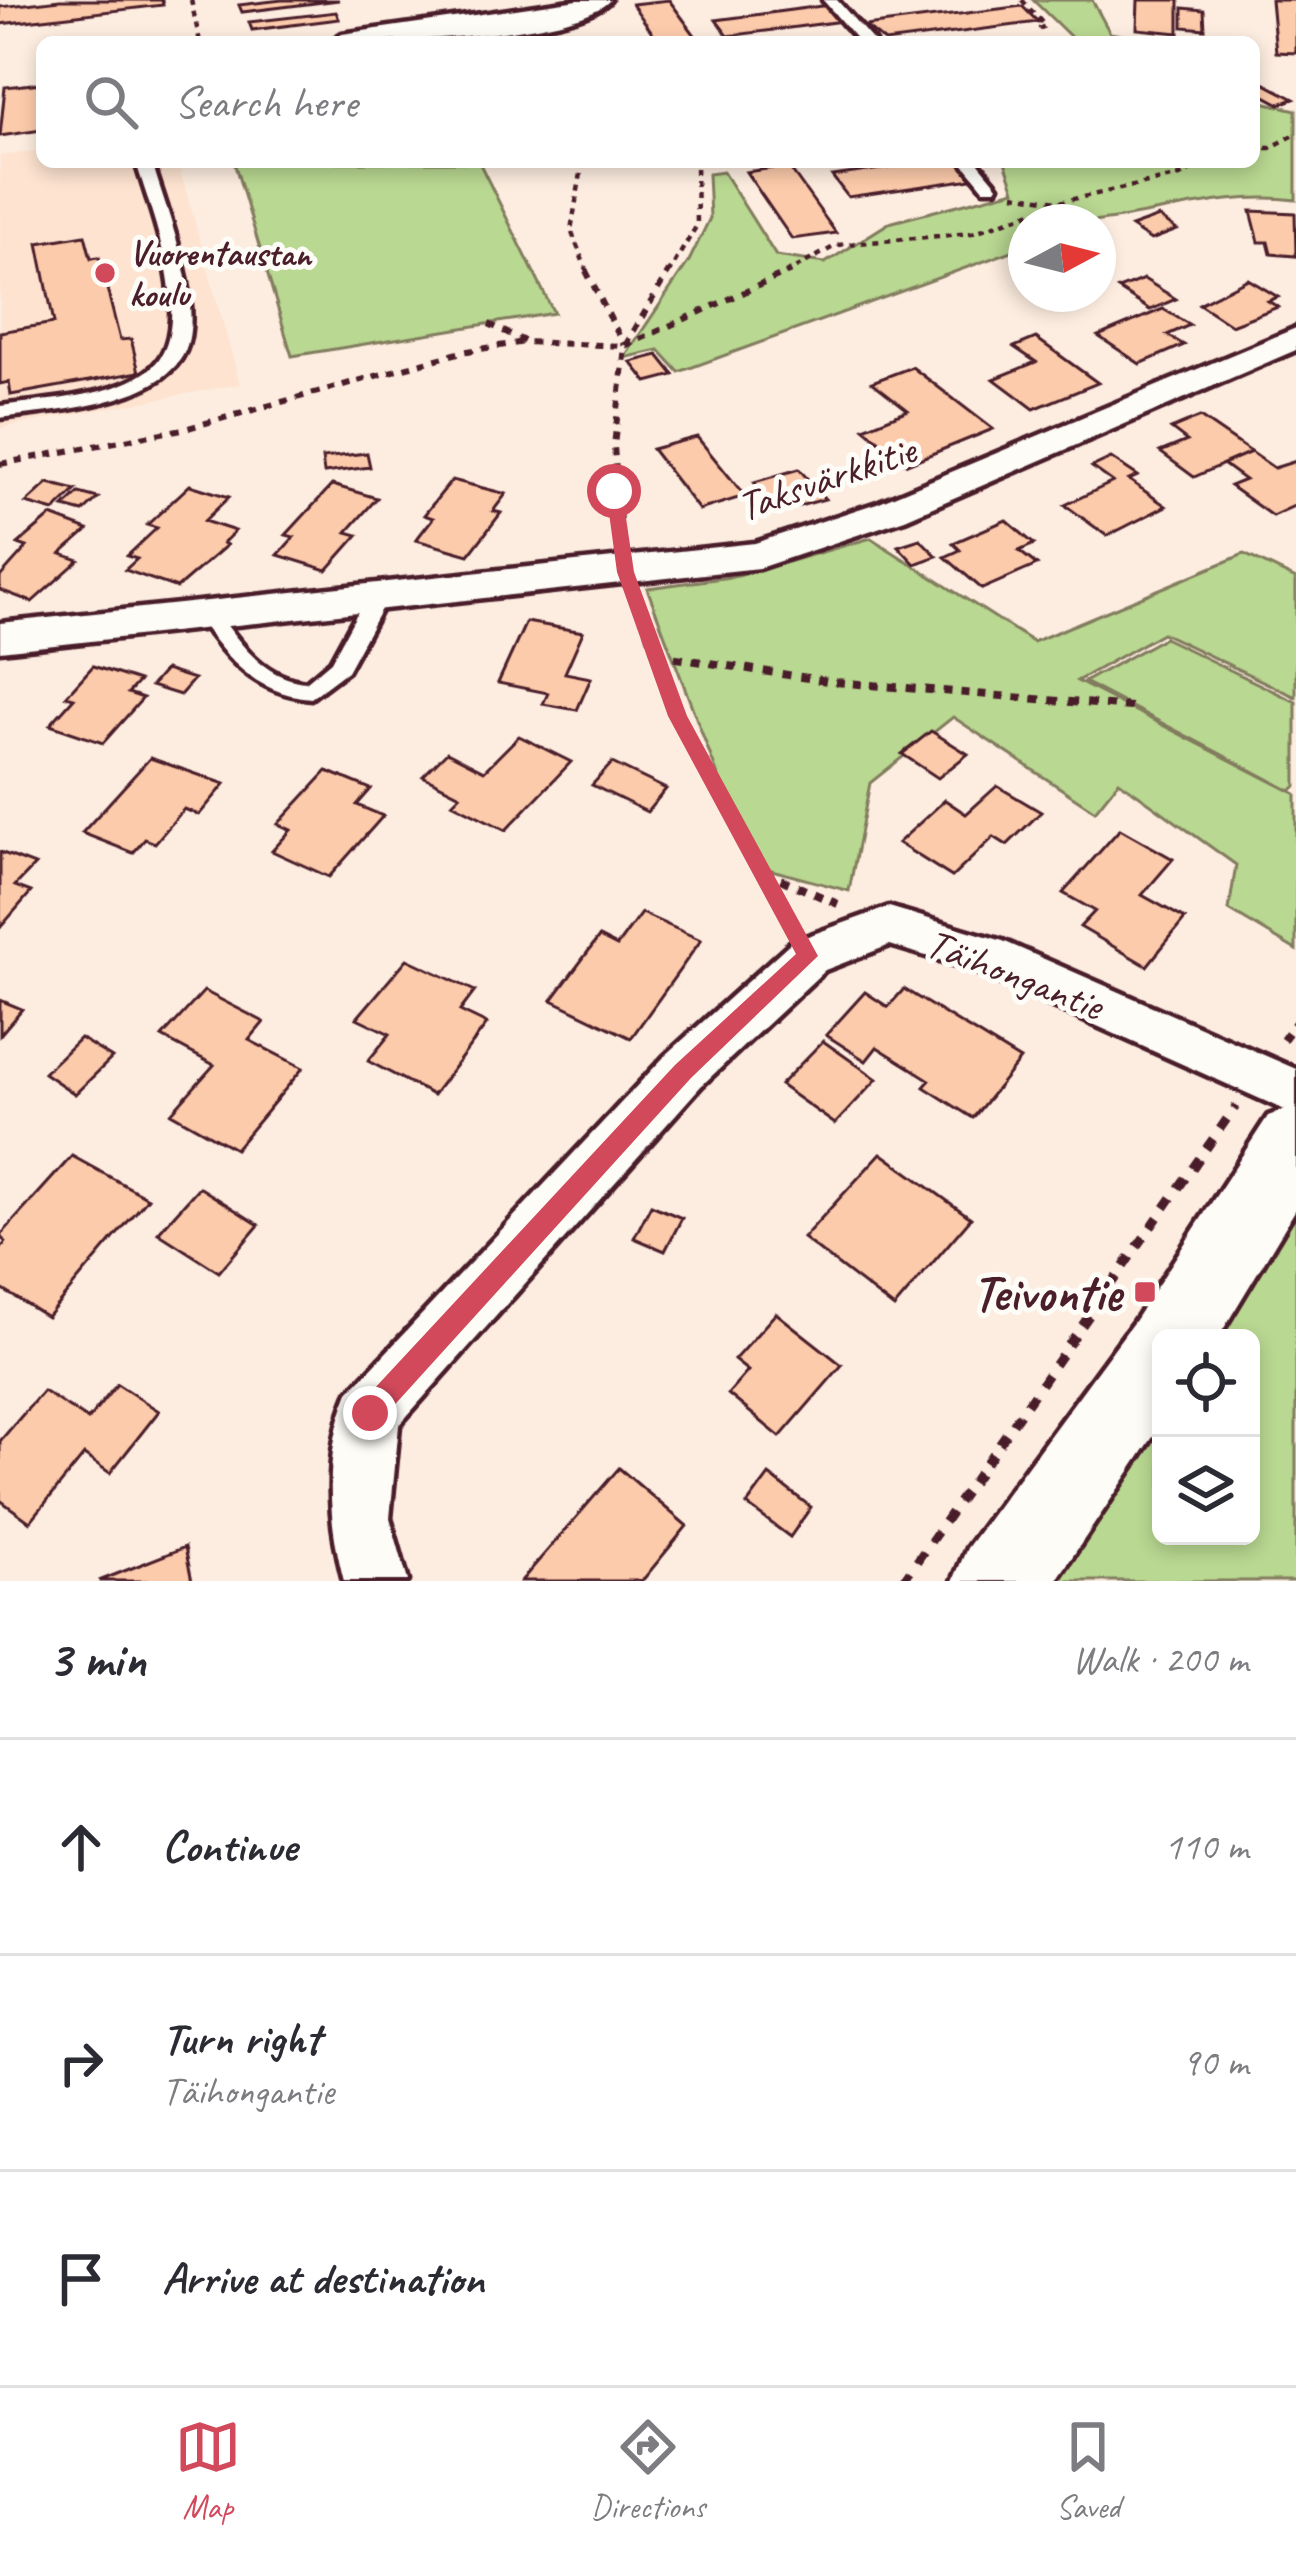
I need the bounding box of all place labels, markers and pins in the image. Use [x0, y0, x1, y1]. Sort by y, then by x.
place label: Vuorentaustan koulu [129, 230, 313, 317]
marker: Vuorentaustan koulu [92, 260, 118, 286]
place label: Teivontie [973, 1261, 1125, 1325]
marker: Teivontie [1132, 1279, 1158, 1305]

